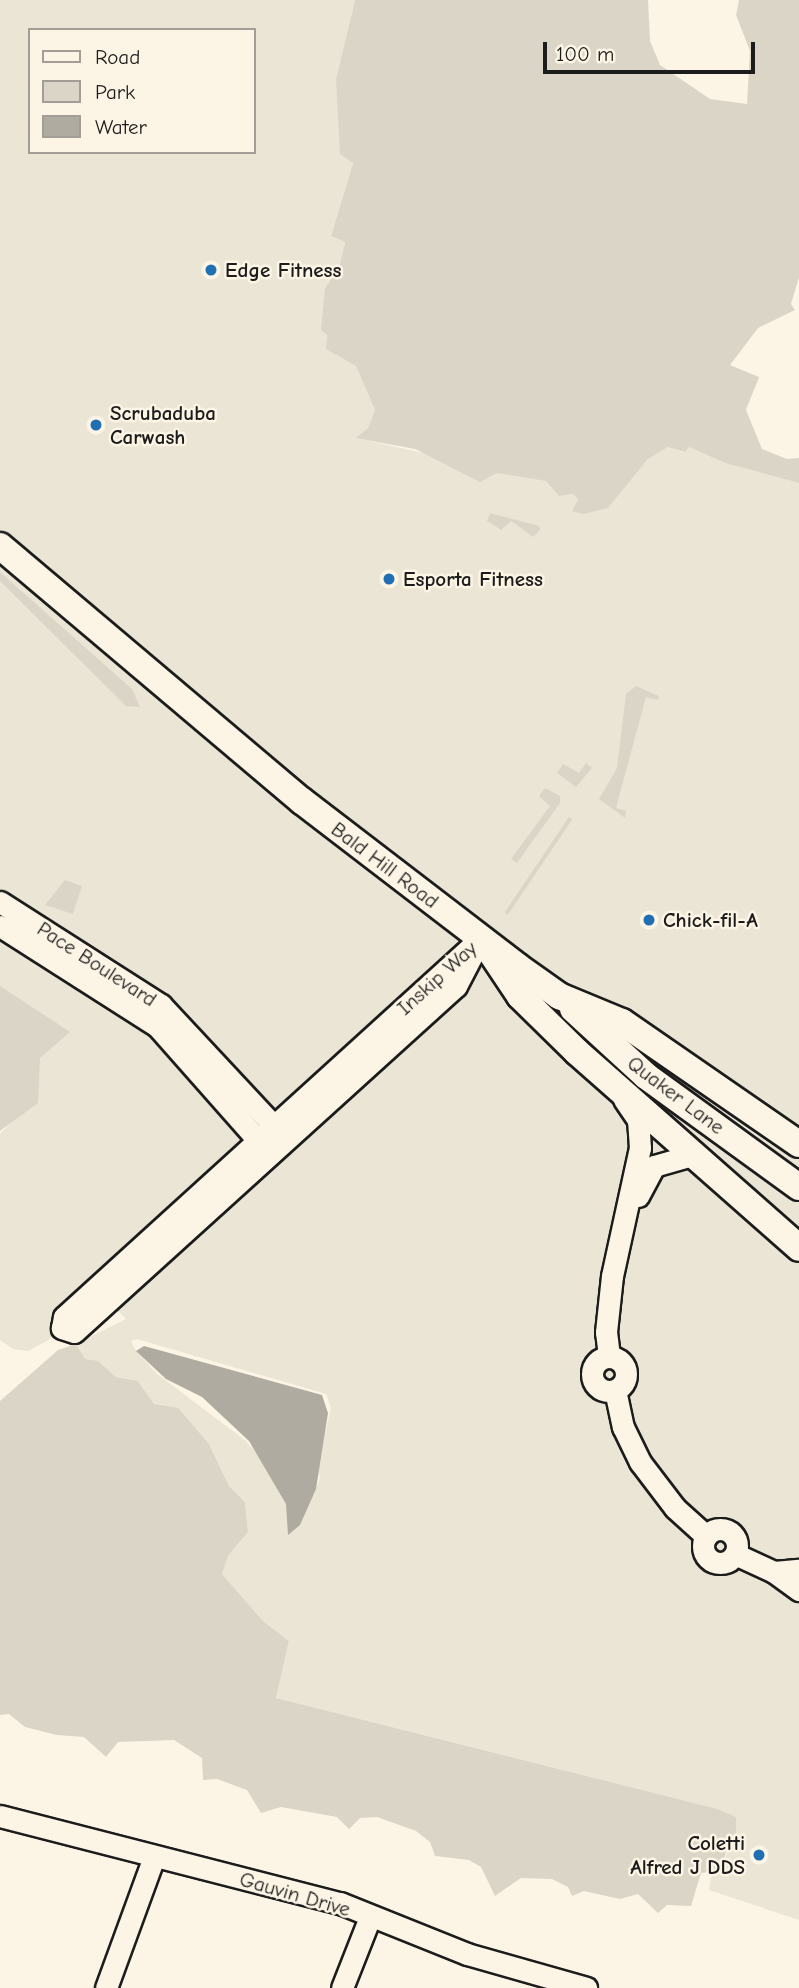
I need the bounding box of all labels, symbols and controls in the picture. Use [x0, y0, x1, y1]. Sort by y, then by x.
legend [28, 28, 256, 154]
scale bar [547, 28, 759, 72]
text: 100 m [556, 42, 614, 66]
text: Road [95, 45, 140, 69]
text: Park [95, 80, 135, 104]
text: Water [95, 115, 147, 139]
place label: Edge Fitness [225, 257, 341, 283]
marker: Edge Fitness [203, 262, 219, 278]
place label: Scrubaduba Carwash [110, 400, 216, 450]
marker: Scrubaduba Carwash [88, 417, 104, 433]
place label: Esporta Fitness [403, 566, 543, 592]
marker: Esporta Fitness [381, 571, 397, 587]
street label: Bald Hill Road [326, 816, 444, 914]
place label: Chick-fil-A [663, 907, 758, 933]
marker: Chick-fil-A [641, 912, 657, 928]
street label: Pace Boulevard [33, 916, 161, 1012]
street label: Inskip Way [392, 936, 482, 1020]
street label: Quaker Lane [622, 1050, 730, 1140]
place label: Coletti Alfred J DDS [630, 1830, 745, 1880]
marker: Coletti Alfred J DDS [751, 1847, 767, 1863]
street label: Gauvin Drive [237, 1866, 353, 1922]

